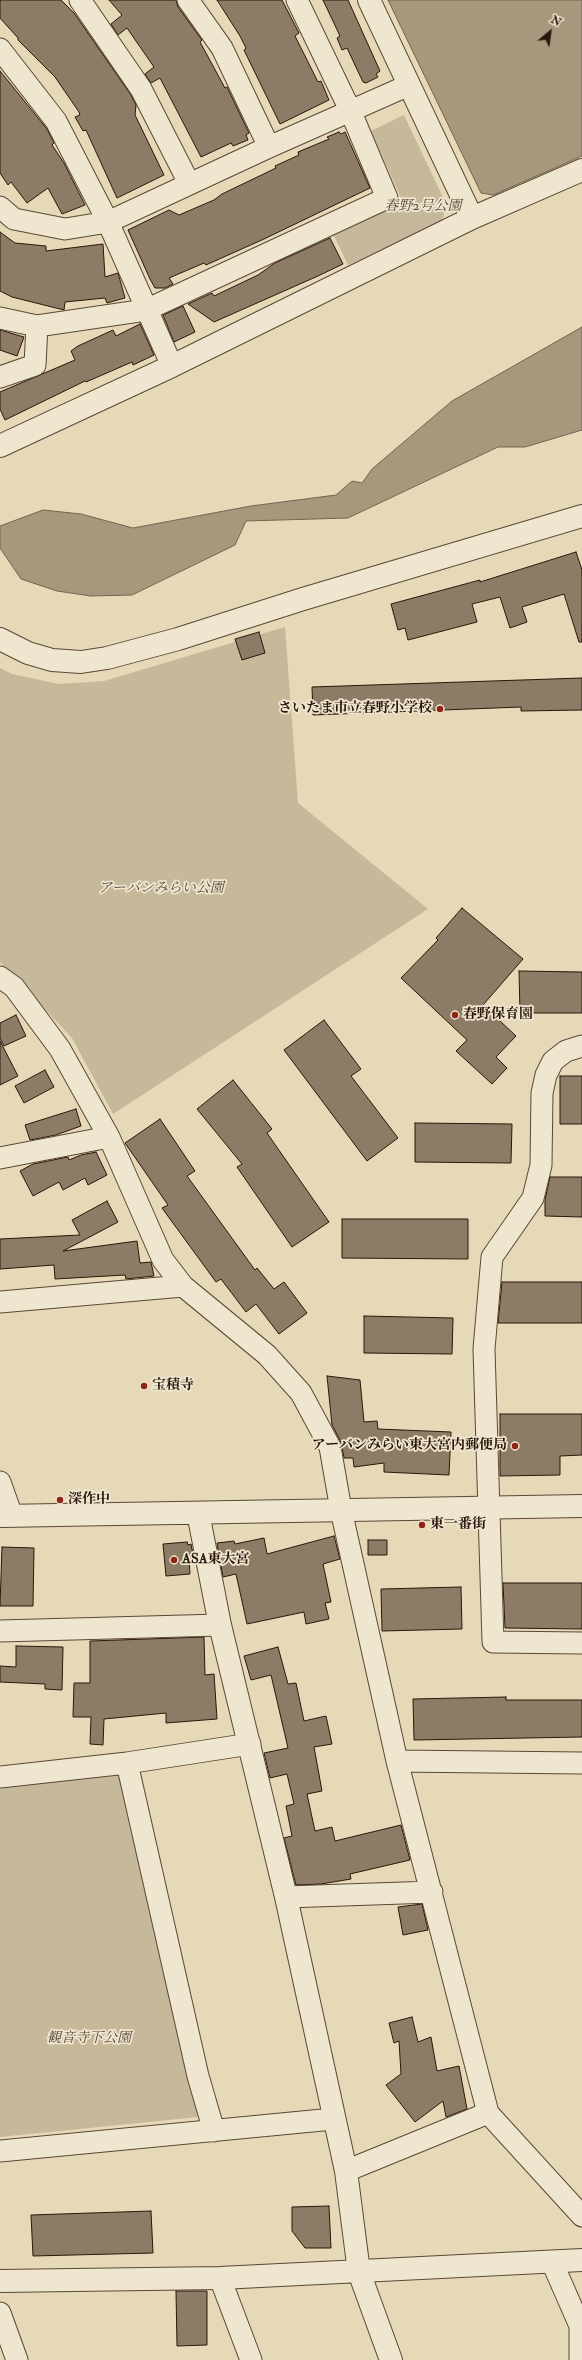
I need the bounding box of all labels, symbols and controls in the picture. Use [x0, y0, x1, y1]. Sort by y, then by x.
north arrow [530, 12, 570, 52]
text: N [549, 13, 564, 29]
park label: 春野2号公園 [384, 199, 462, 215]
place label: さいたま市立春野小学校 [278, 701, 432, 717]
marker: さいたま市立春野小学校 [435, 704, 445, 714]
park label: アーバンみらい公園 [98, 881, 224, 897]
place label: 春野保育園 [463, 1007, 533, 1023]
marker: 春野保育園 [450, 1010, 460, 1020]
place label: 宝積寺 [152, 1378, 194, 1394]
marker: 宝積寺 [139, 1381, 149, 1391]
place label: アーバンみらい東大宮内郵便局 [311, 1438, 507, 1454]
marker: アーバンみらい東大宮内郵便局 [510, 1441, 520, 1451]
place label: 深作中 [68, 1492, 110, 1508]
marker: 深作中 [55, 1495, 65, 1505]
place label: 東一番街 [430, 1517, 486, 1533]
marker: 東一番街 [417, 1520, 427, 1530]
place label: ASA東大宮 [182, 1552, 250, 1568]
marker: ASA東大宮 [169, 1555, 179, 1565]
park label: 観音寺下公園 [47, 2031, 131, 2047]

